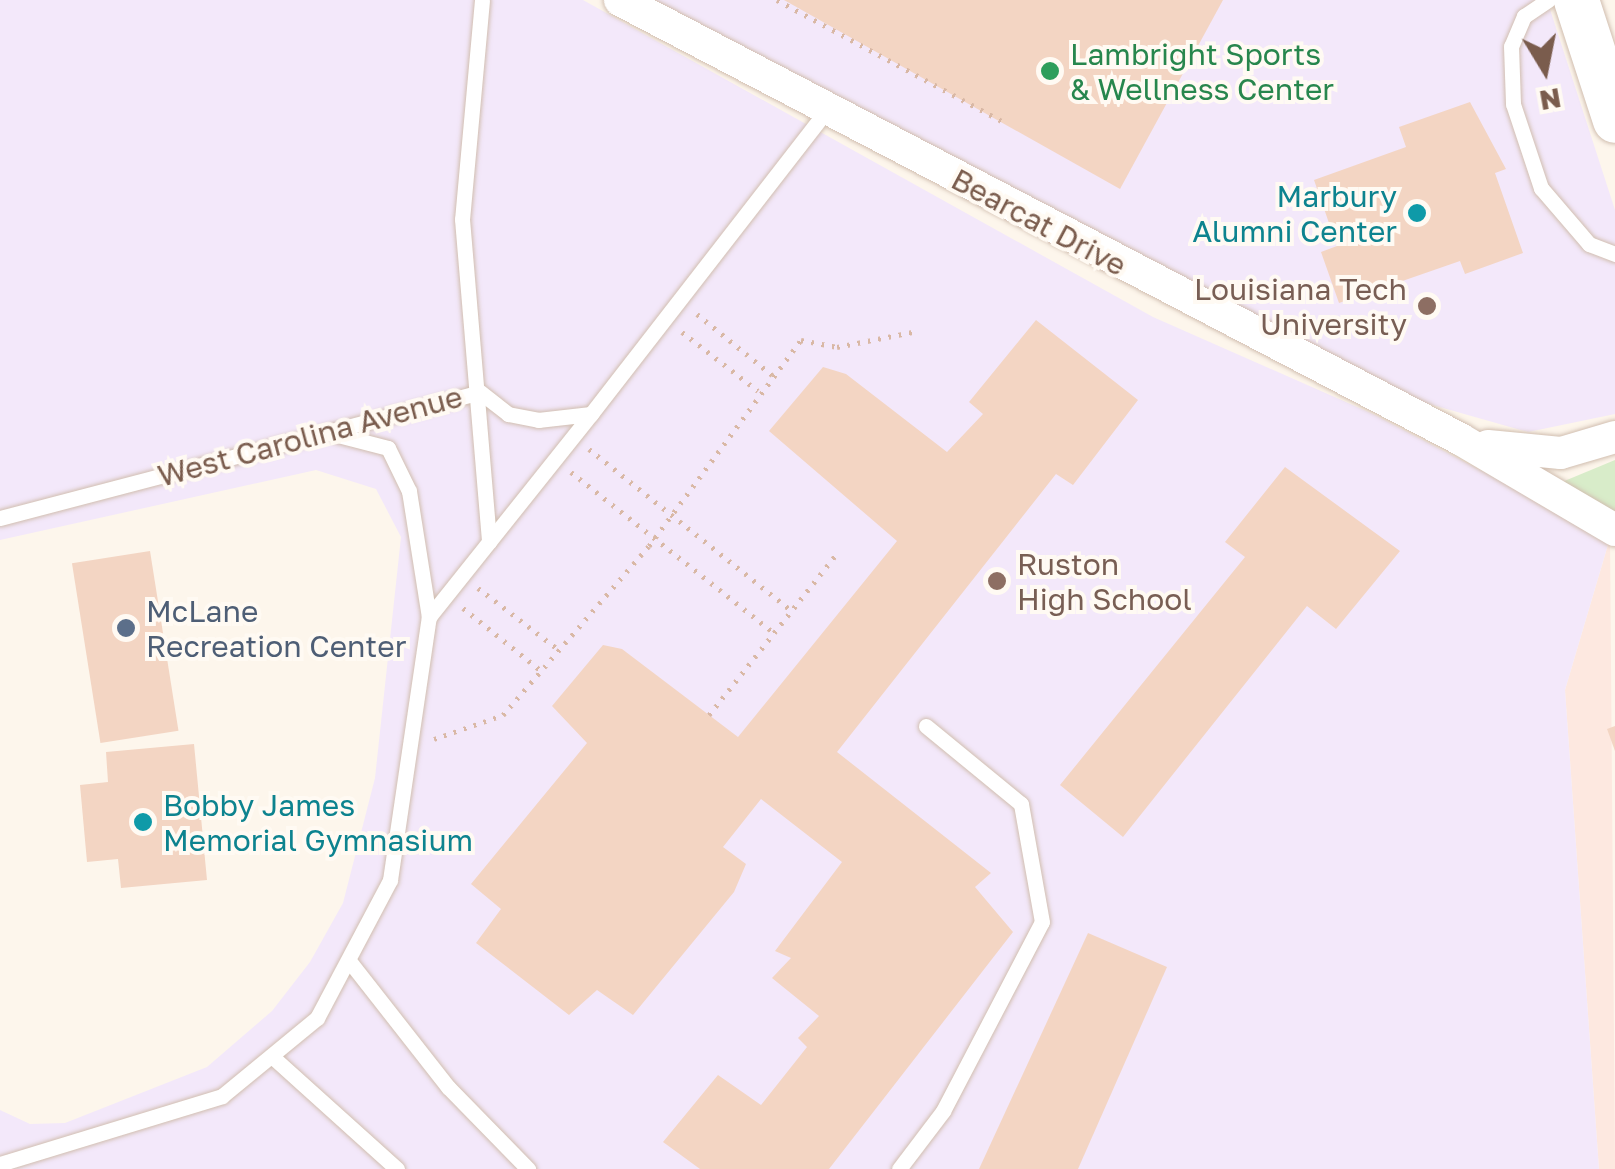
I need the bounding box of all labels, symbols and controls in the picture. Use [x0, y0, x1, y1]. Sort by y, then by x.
north arrow [1495, 20, 1595, 120]
place label: Lambright Sports & Wellness Center [1070, 36, 1334, 106]
marker: Lambright Sports & Wellness Center [1039, 60, 1061, 82]
text: N [1537, 82, 1564, 118]
street label: Bearcat Drive [945, 161, 1133, 283]
place label: Marbury Alumni Center [1192, 178, 1397, 248]
marker: Marbury Alumni Center [1406, 202, 1428, 224]
place label: Louisiana Tech University [1194, 271, 1407, 342]
marker: Louisiana Tech University [1416, 295, 1438, 317]
street label: West Carolina Avenue [154, 378, 466, 494]
place label: Ruston High School [1017, 546, 1192, 616]
marker: Ruston High School [986, 570, 1008, 592]
place label: McLane Recreation Center [146, 593, 406, 664]
marker: McLane Recreation Center [115, 617, 137, 639]
place label: Bobby James Memorial Gymnasium [163, 787, 473, 858]
marker: Bobby James Memorial Gymnasium [132, 811, 154, 833]

